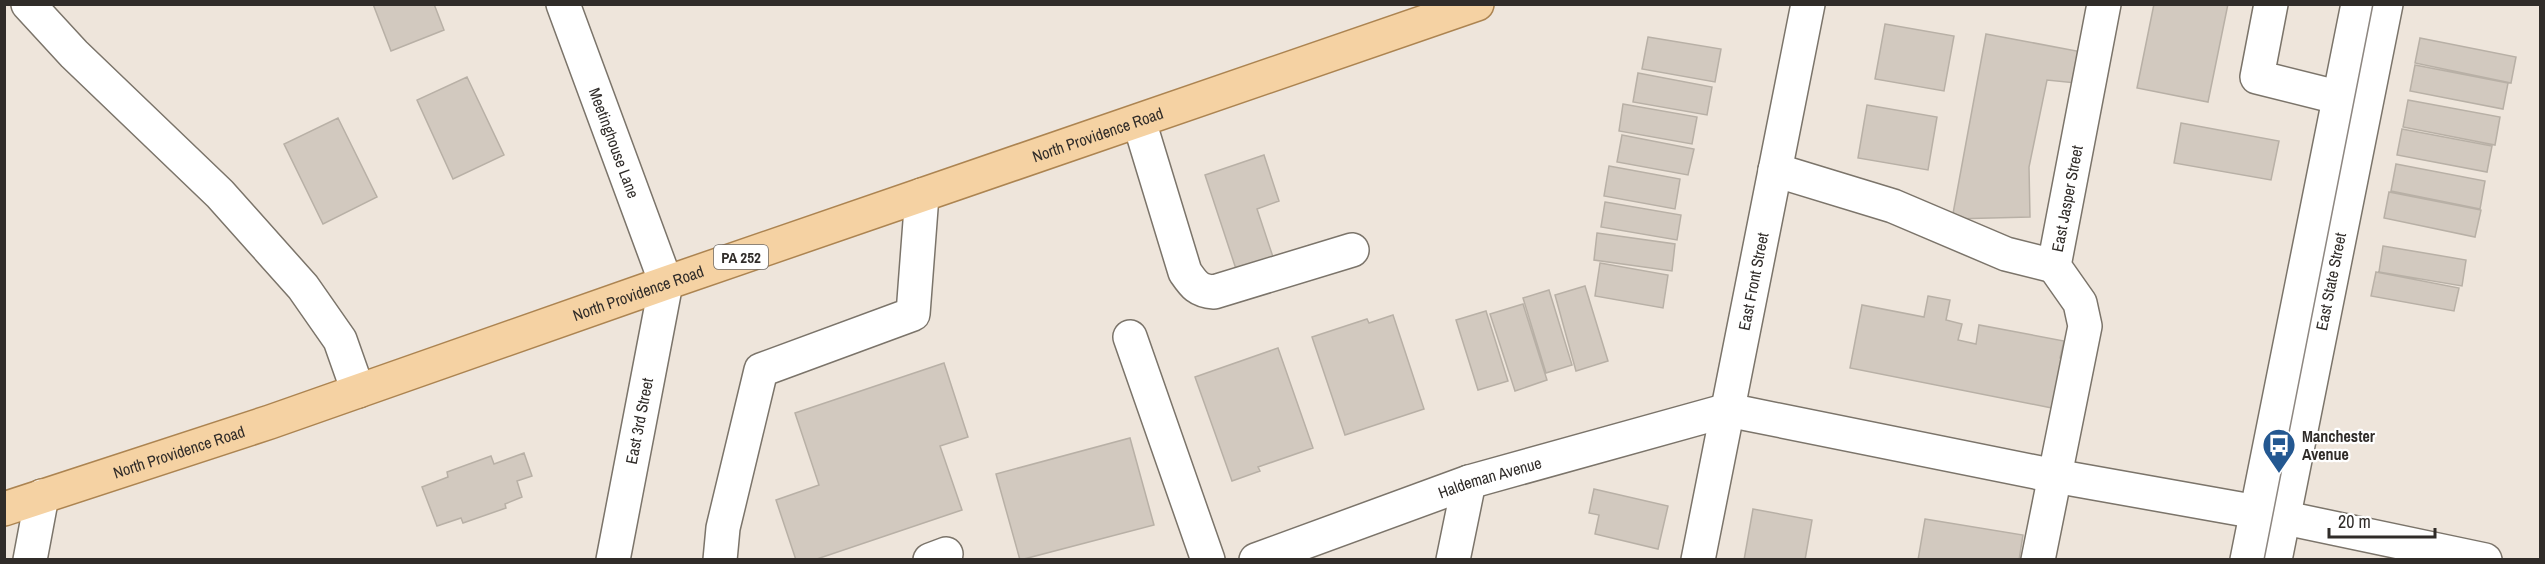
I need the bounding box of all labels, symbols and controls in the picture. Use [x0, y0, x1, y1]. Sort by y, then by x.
street label: Meetinghouse Lane [584, 85, 645, 201]
street label: North Providence Road [1029, 102, 1166, 167]
street label: East Jasper Street [2046, 143, 2088, 254]
street label: East Front Street [1733, 230, 1774, 332]
street label: East State Street [2310, 230, 2351, 332]
road number: PA 252 [714, 245, 768, 269]
street label: North Providence Road [570, 260, 707, 326]
street label: East 3rd Street [620, 376, 658, 466]
street label: North Providence Road [110, 420, 248, 484]
place label: Manchester Avenue [2302, 425, 2376, 465]
bus stop icon: Manchester Avenue [2261, 427, 2297, 474]
street label: Haldeman Avenue [1435, 451, 1544, 503]
scale bar [2329, 501, 2436, 539]
text: 20 m [2338, 509, 2371, 534]

